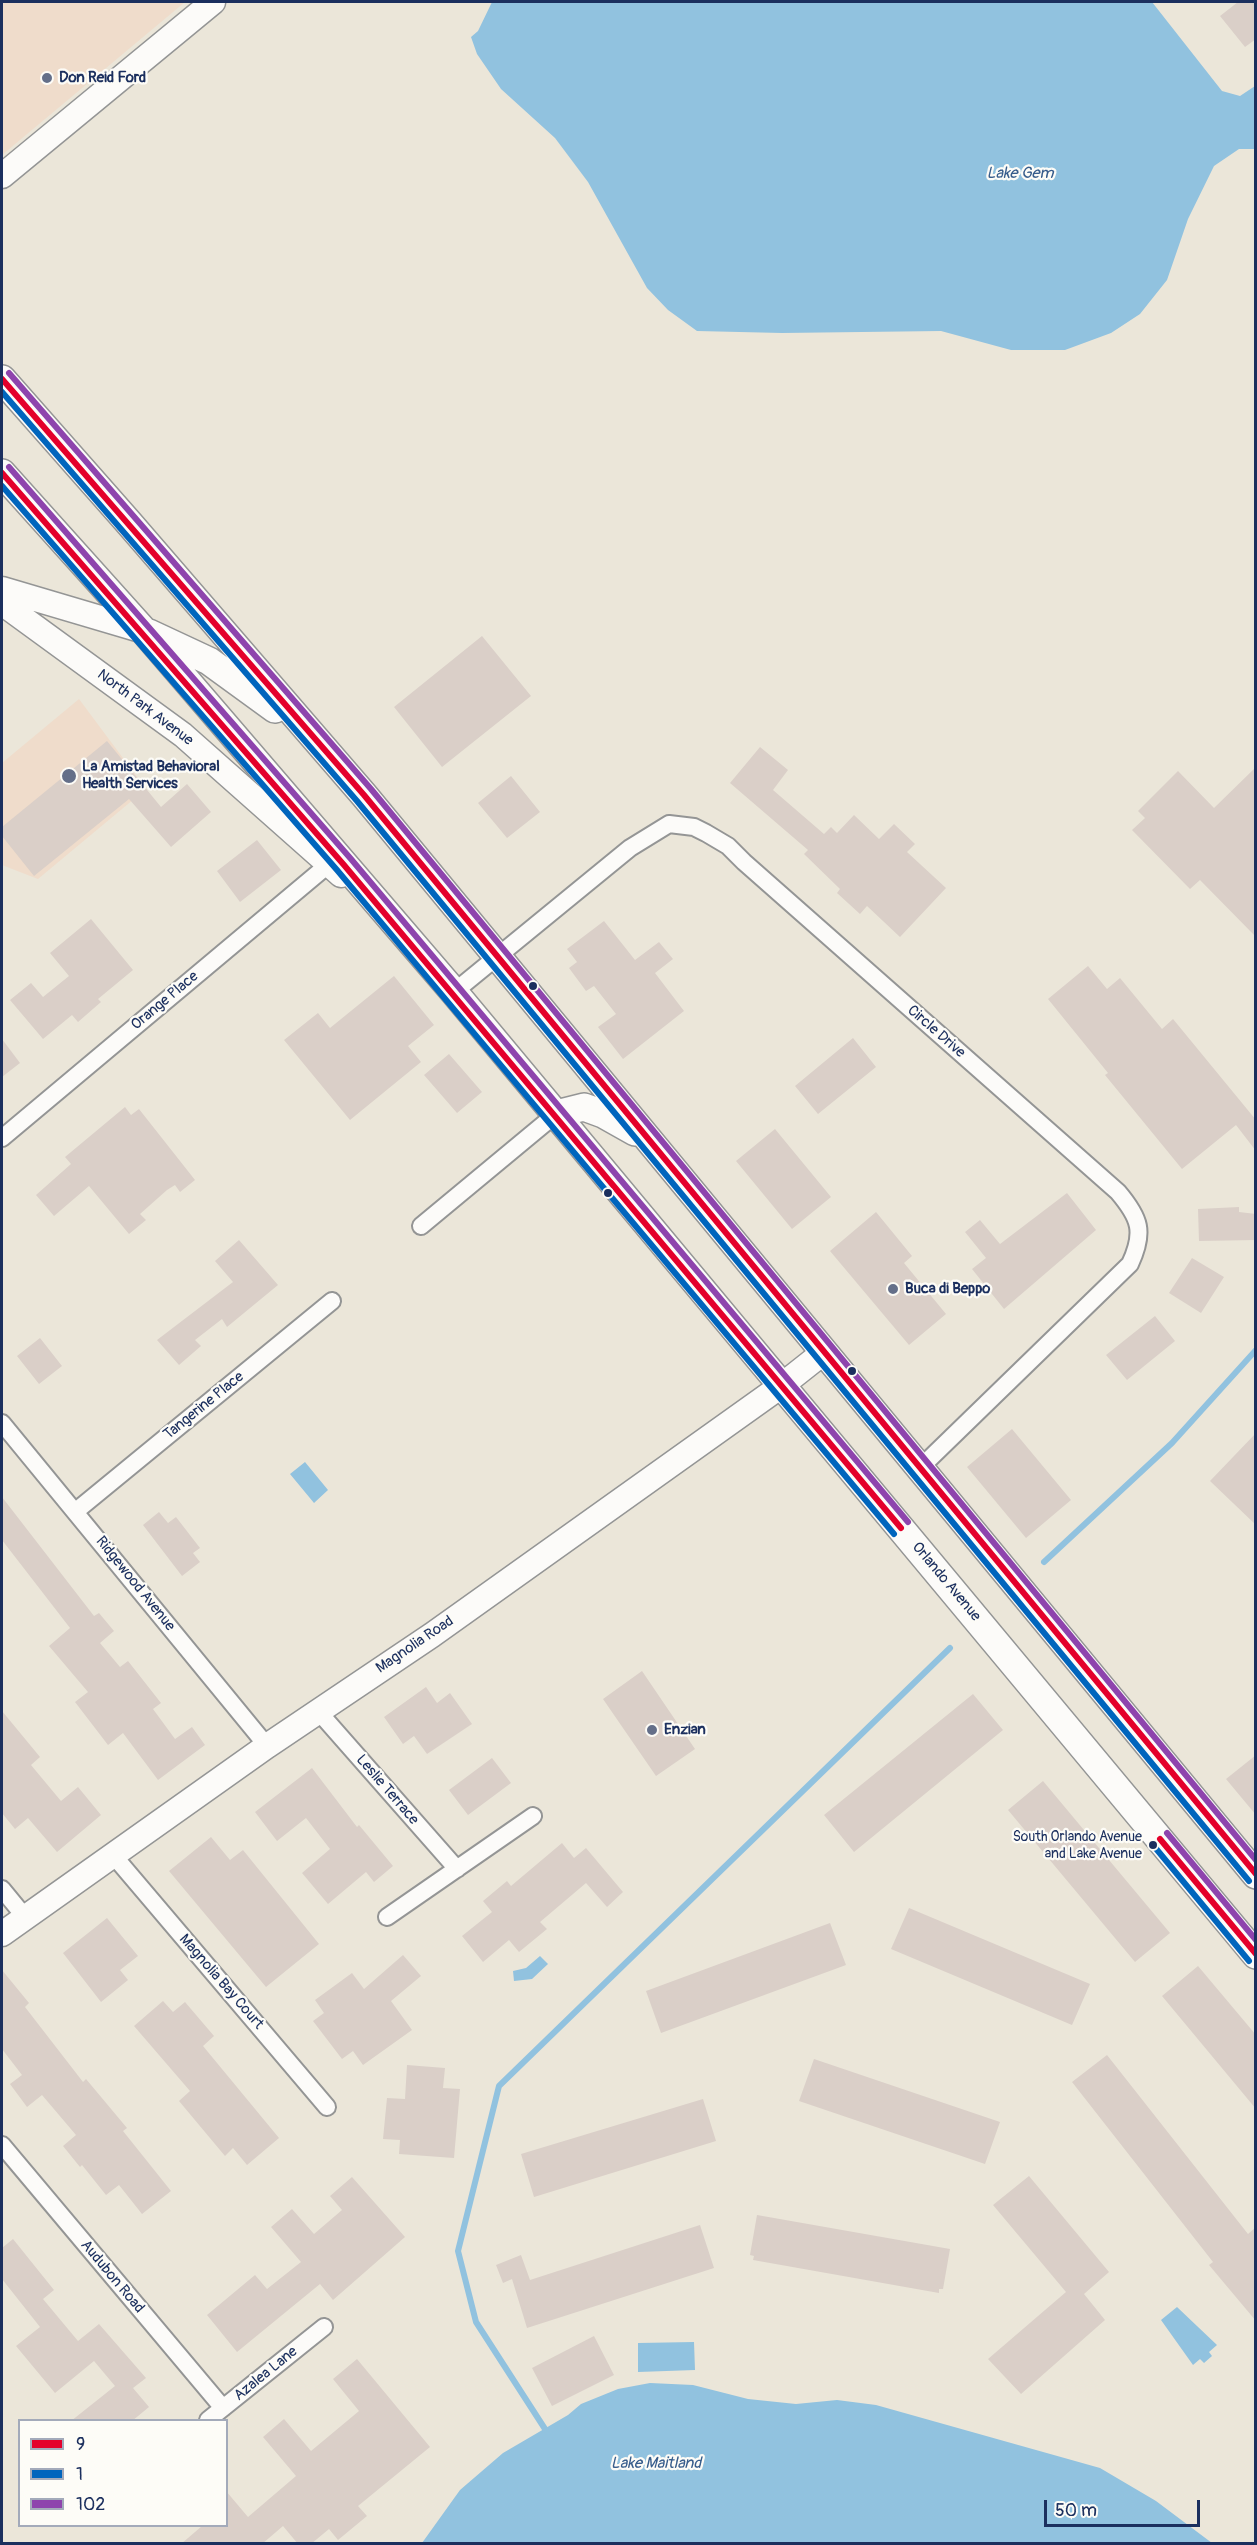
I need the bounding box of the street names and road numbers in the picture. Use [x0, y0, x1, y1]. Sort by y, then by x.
street label: North Park Avenue [93, 666, 197, 750]
street label: Orange Place [128, 968, 202, 1034]
street label: Circle Drive [903, 1002, 969, 1062]
street label: Tangerine Place [160, 1368, 248, 1444]
street label: Ridgewood Avenue [91, 1533, 179, 1635]
street label: Orlando Avenue [908, 1539, 984, 1625]
street label: Magnolia Road [373, 1612, 457, 1678]
street label: Leslie Terrace [352, 1751, 422, 1829]
street label: Magnolia Bay Court [175, 1931, 267, 2033]
street label: Audubon Road [76, 2237, 148, 2317]
street label: Azalea Lane [231, 2343, 301, 2405]

